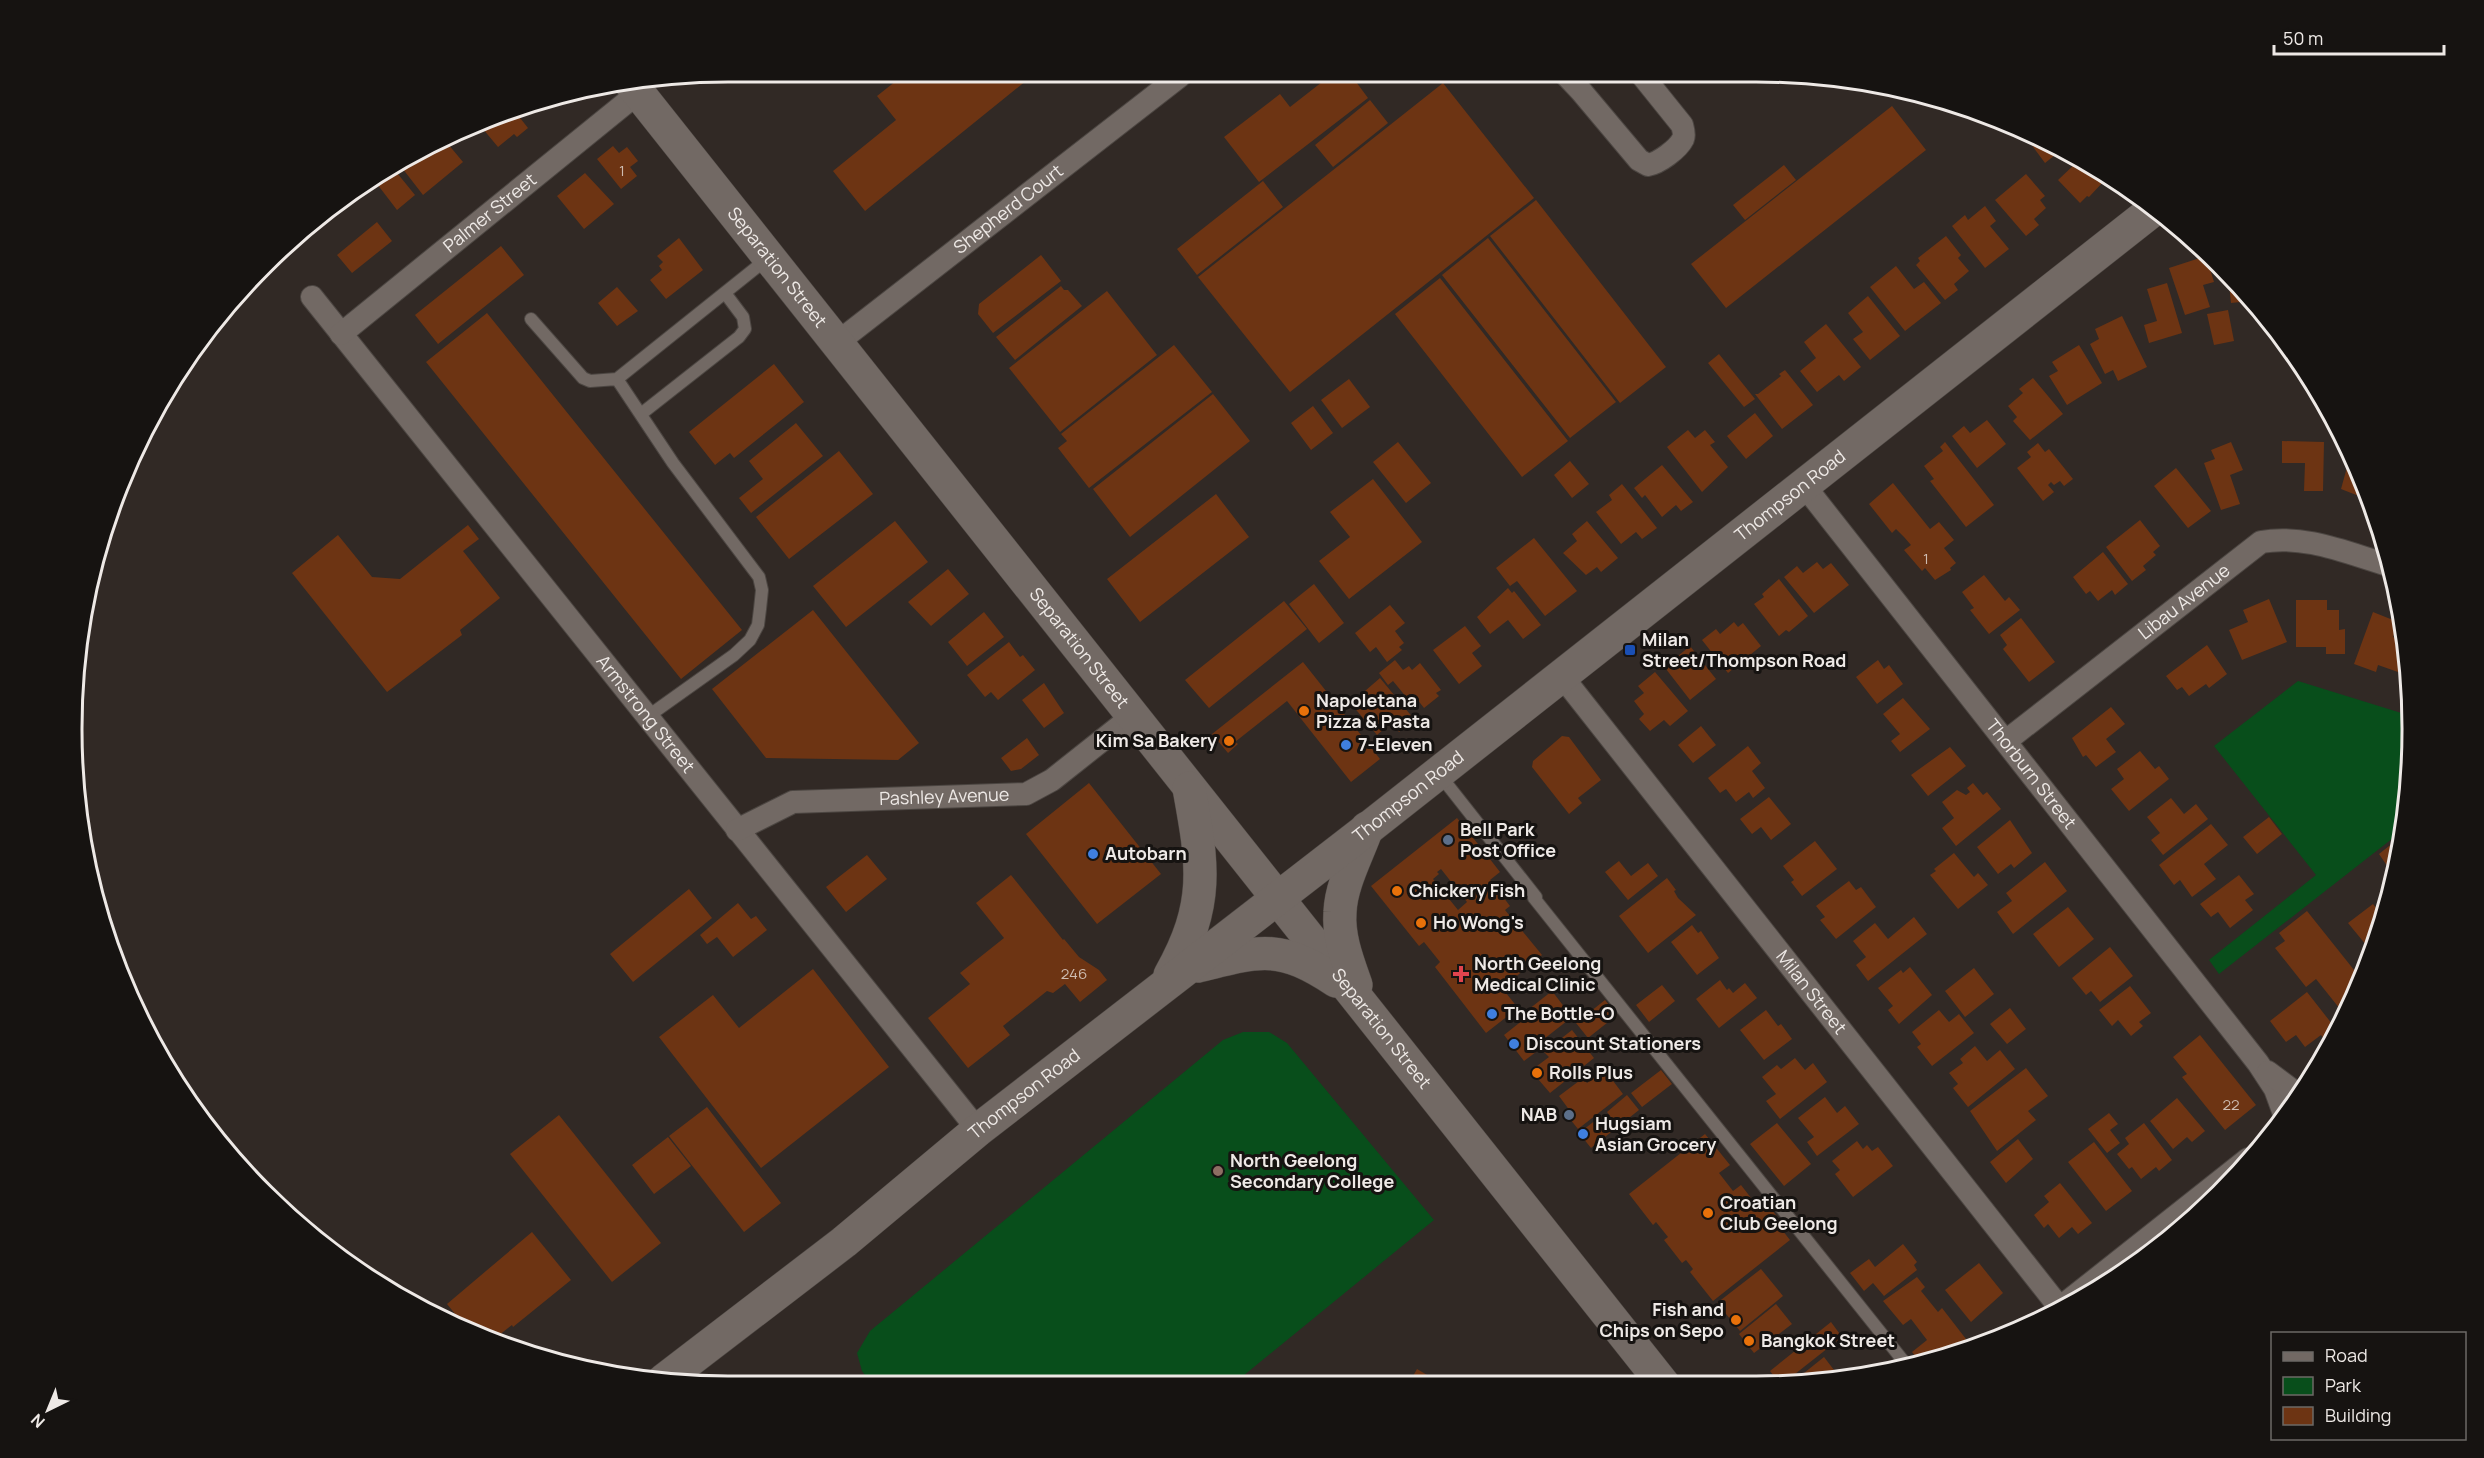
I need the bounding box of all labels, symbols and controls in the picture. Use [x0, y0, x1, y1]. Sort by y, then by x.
scale bar [2274, 18, 2444, 56]
text: 50 m [2283, 26, 2323, 50]
street label: Shepherd Court [948, 158, 1068, 259]
house number: 1 [619, 160, 625, 181]
street label: Palmer Street [438, 167, 541, 257]
street label: Separation Street [723, 202, 833, 332]
street label: Thompson Road [1729, 444, 1850, 546]
house number: 1 [1923, 548, 1929, 569]
street label: Libau Avenue [2133, 558, 2234, 644]
street label: Separation Street [1025, 582, 1135, 713]
place label: Milan Street/Thompson Road [1642, 627, 1846, 672]
marker: Milan Street/Thompson Road [1623, 643, 1637, 657]
street label: Armstrong Street [592, 649, 701, 777]
place label: Napoletana Pizza & Pasta [1316, 688, 1430, 733]
marker: Napoletana Pizza & Pasta [1297, 704, 1311, 718]
street label: Thorburn Street [1981, 714, 2083, 833]
place label: Kim Sa Bakery [1096, 728, 1217, 752]
place label: 7-Eleven [1358, 732, 1433, 756]
marker: Kim Sa Bakery [1222, 734, 1236, 748]
marker: 7-Eleven [1339, 738, 1353, 752]
street label: Thompson Road [1347, 744, 1468, 847]
street label: Pashley Avenue [879, 782, 1010, 810]
place label: Bell Park Post Office [1460, 817, 1556, 862]
marker: Bell Park Post Office [1441, 833, 1455, 847]
place label: Autobarn [1105, 841, 1187, 865]
marker: Autobarn [1086, 847, 1100, 861]
place label: Chickery Fish [1409, 878, 1525, 902]
marker: Chickery Fish [1390, 884, 1404, 898]
place label: Ho Wong's [1433, 910, 1524, 934]
marker: Ho Wong's [1414, 916, 1428, 930]
street label: Milan Street [1771, 945, 1853, 1039]
place label: North Geelong Medical Clinic [1474, 951, 1601, 996]
house number: 246 [1061, 963, 1087, 984]
street label: Separation Street [1327, 963, 1437, 1093]
marker: North Geelong Medical Clinic [1452, 965, 1470, 983]
place label: The Bottle-O [1504, 1001, 1615, 1025]
marker: The Bottle-O [1485, 1007, 1499, 1021]
place label: Discount Stationers [1526, 1031, 1701, 1055]
marker: Discount Stationers [1507, 1037, 1521, 1051]
street label: Thompson Road [963, 1043, 1084, 1144]
place label: Rolls Plus [1549, 1060, 1633, 1084]
marker: Rolls Plus [1530, 1066, 1544, 1080]
house number: 22 [2222, 1094, 2240, 1115]
place label: NAB [1521, 1102, 1557, 1126]
marker: NAB [1562, 1108, 1576, 1122]
place label: Hugsiam Asian Grocery [1595, 1111, 1716, 1156]
marker: Hugsiam Asian Grocery [1576, 1127, 1590, 1141]
place label: North Geelong Secondary College [1230, 1148, 1394, 1193]
marker: North Geelong Secondary College [1211, 1164, 1225, 1178]
place label: Croatian Club Geelong [1720, 1190, 1838, 1235]
marker: Croatian Club Geelong [1701, 1206, 1715, 1220]
place label: Fish and Chips on Sepo [1600, 1297, 1724, 1342]
marker: Fish and Chips on Sepo [1729, 1313, 1743, 1327]
place label: Bangkok Street [1761, 1328, 1895, 1352]
legend [2271, 1332, 2466, 1440]
marker: Bangkok Street [1742, 1334, 1756, 1348]
text: Road [2325, 1343, 2368, 1367]
text: Park [2325, 1373, 2362, 1397]
north arrow [18, 1380, 78, 1440]
text: Building [2325, 1403, 2391, 1427]
text: N [26, 1409, 49, 1433]

